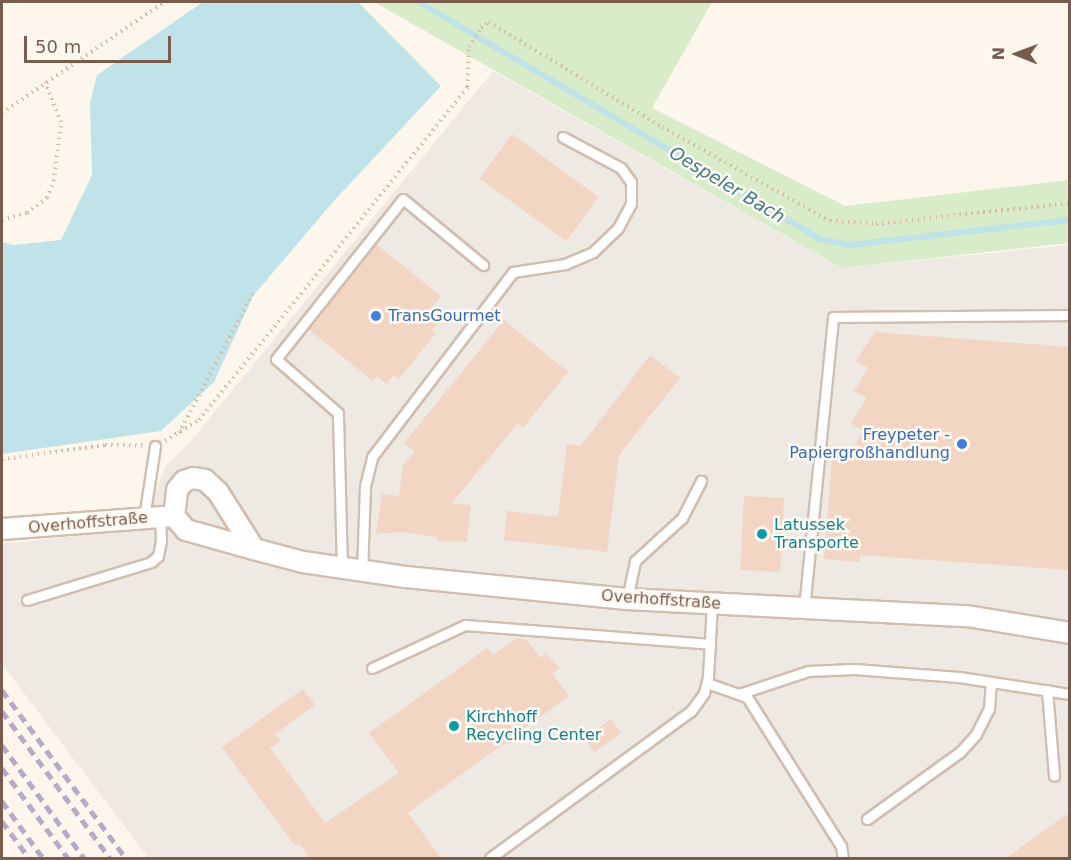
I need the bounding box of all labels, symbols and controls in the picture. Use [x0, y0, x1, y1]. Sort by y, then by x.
scale bar [27, 24, 174, 62]
north arrow [987, 24, 1047, 84]
text: 50 m [35, 36, 81, 57]
text: N [989, 47, 1008, 61]
water label: Oespeler Bach [665, 142, 789, 228]
place label: TransGourmet [388, 306, 501, 326]
marker: TransGourmet [369, 309, 383, 323]
place label: Freypeter - Papiergroßhandlung [789, 425, 950, 463]
marker: Freypeter - Papiergroßhandlung [955, 437, 969, 451]
street label: Overhoffstraße [27, 508, 149, 538]
place label: Latussek Transporte [774, 515, 859, 553]
marker: Latussek Transporte [755, 527, 769, 541]
street label: Overhoffstraße [600, 586, 722, 614]
place label: Kirchhoff Recycling Center [466, 707, 601, 745]
marker: Kirchhoff Recycling Center [447, 719, 461, 733]

